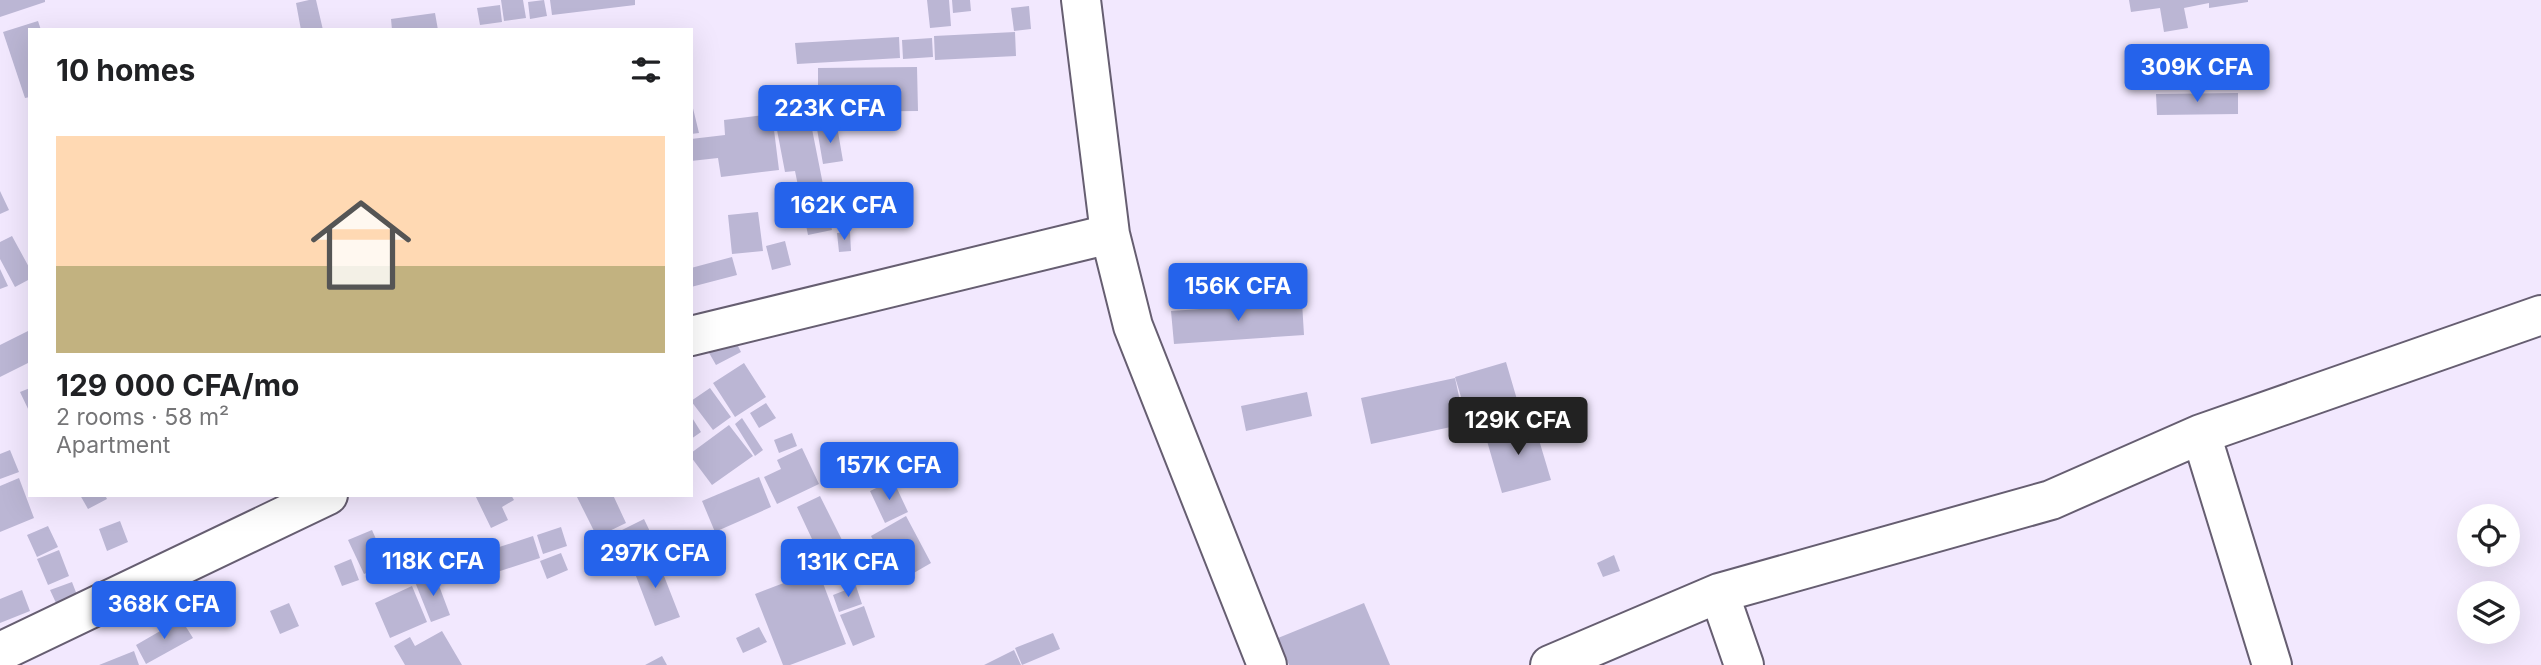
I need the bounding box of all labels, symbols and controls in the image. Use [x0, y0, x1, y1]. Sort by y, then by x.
pin: 309K CFA [2125, 44, 2269, 104]
icon: filters [627, 51, 665, 89]
text: 10 homes [56, 52, 195, 88]
text: 309K CFA [2141, 53, 2253, 81]
pin: 223K CFA [758, 86, 902, 145]
text: 223K CFA [774, 94, 886, 122]
icon: home [298, 182, 424, 308]
pin: 162K CFA [772, 182, 916, 242]
text: 162K CFA [791, 191, 897, 219]
pin: 156K CFA [1166, 264, 1310, 323]
text: 156K CFA [1184, 272, 1292, 300]
text: 129 000 CFA/mo [56, 367, 299, 403]
pin: 129K CFA [1446, 398, 1590, 457]
text: 2 rooms · 58 m² [56, 403, 229, 431]
text: 129K CFA [1465, 406, 1571, 434]
text: Apartment [56, 431, 170, 459]
pin: 157K CFA [817, 442, 961, 502]
text: 157K CFA [836, 451, 942, 479]
map controls [2457, 504, 2520, 644]
button: locate [2457, 504, 2520, 567]
pin: 297K CFA [583, 530, 727, 590]
pin: 118K CFA [361, 538, 505, 598]
text: 297K CFA [600, 539, 710, 567]
pin: 131K CFA [776, 540, 920, 599]
text: 118K CFA [382, 547, 484, 575]
text: 131K CFA [797, 548, 899, 576]
button: layers [2457, 581, 2520, 644]
pin: 368K CFA [92, 582, 236, 641]
text: 368K CFA [108, 590, 220, 618]

